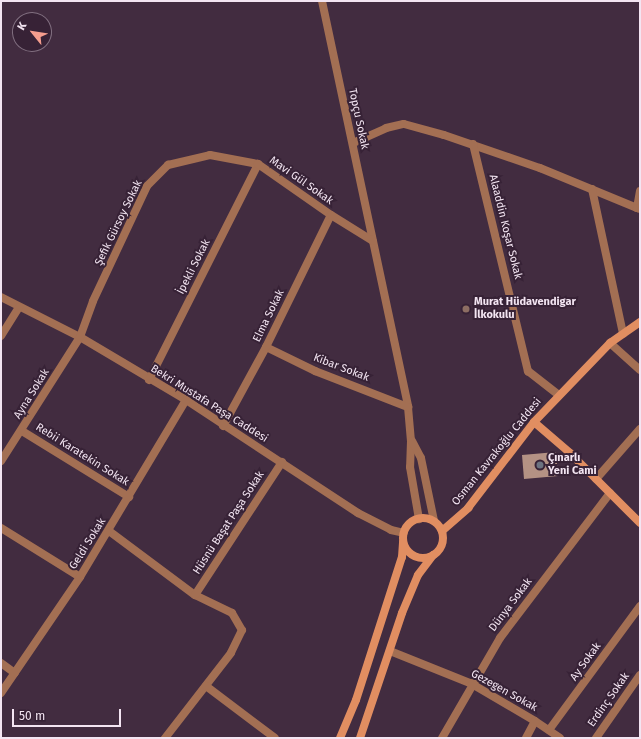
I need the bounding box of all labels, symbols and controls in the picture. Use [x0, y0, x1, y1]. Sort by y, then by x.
north arrow [12, 12, 52, 52]
text: K [15, 20, 29, 33]
street label: Topçu Sokak [345, 87, 371, 151]
street label: Mavi Gül Sokak [267, 154, 335, 208]
street label: Alaaddin Koşar Sokak [486, 173, 524, 281]
street label: Şefik Gürsoy Sokak [93, 178, 145, 268]
street label: İpekli Sokak [174, 237, 214, 297]
street label: Elma Sokak [251, 288, 287, 344]
place label: Murat Hüdavendigar İlkokulu [474, 296, 576, 322]
marker: Murat Hüdavendigar İlkokulu [461, 304, 471, 314]
street label: Kibar Sokak [311, 351, 371, 385]
street label: Bekri Mustafa Paşa Caddesi [148, 362, 270, 446]
street label: Ayna Sokak [11, 367, 53, 421]
street label: Osman Kavrakoğlu Caddesi [450, 396, 544, 508]
street label: Rebii Karatekin Sokak [33, 421, 131, 489]
place label: Çınarlı Yeni Cami [548, 452, 597, 478]
marker: Çınarlı Yeni Cami [535, 460, 545, 470]
street label: Hüsnü Başat Paşa Sokak [191, 469, 267, 577]
street label: Geldi Sokak [67, 516, 109, 572]
street label: Dünya Sokak [487, 576, 535, 634]
street label: Ay Sokak [568, 640, 604, 684]
street label: Gezegen Sokak [468, 667, 540, 715]
street label: Erdinç Sokak [585, 670, 633, 730]
scale bar [14, 701, 123, 727]
text: 50 m [19, 709, 45, 723]

